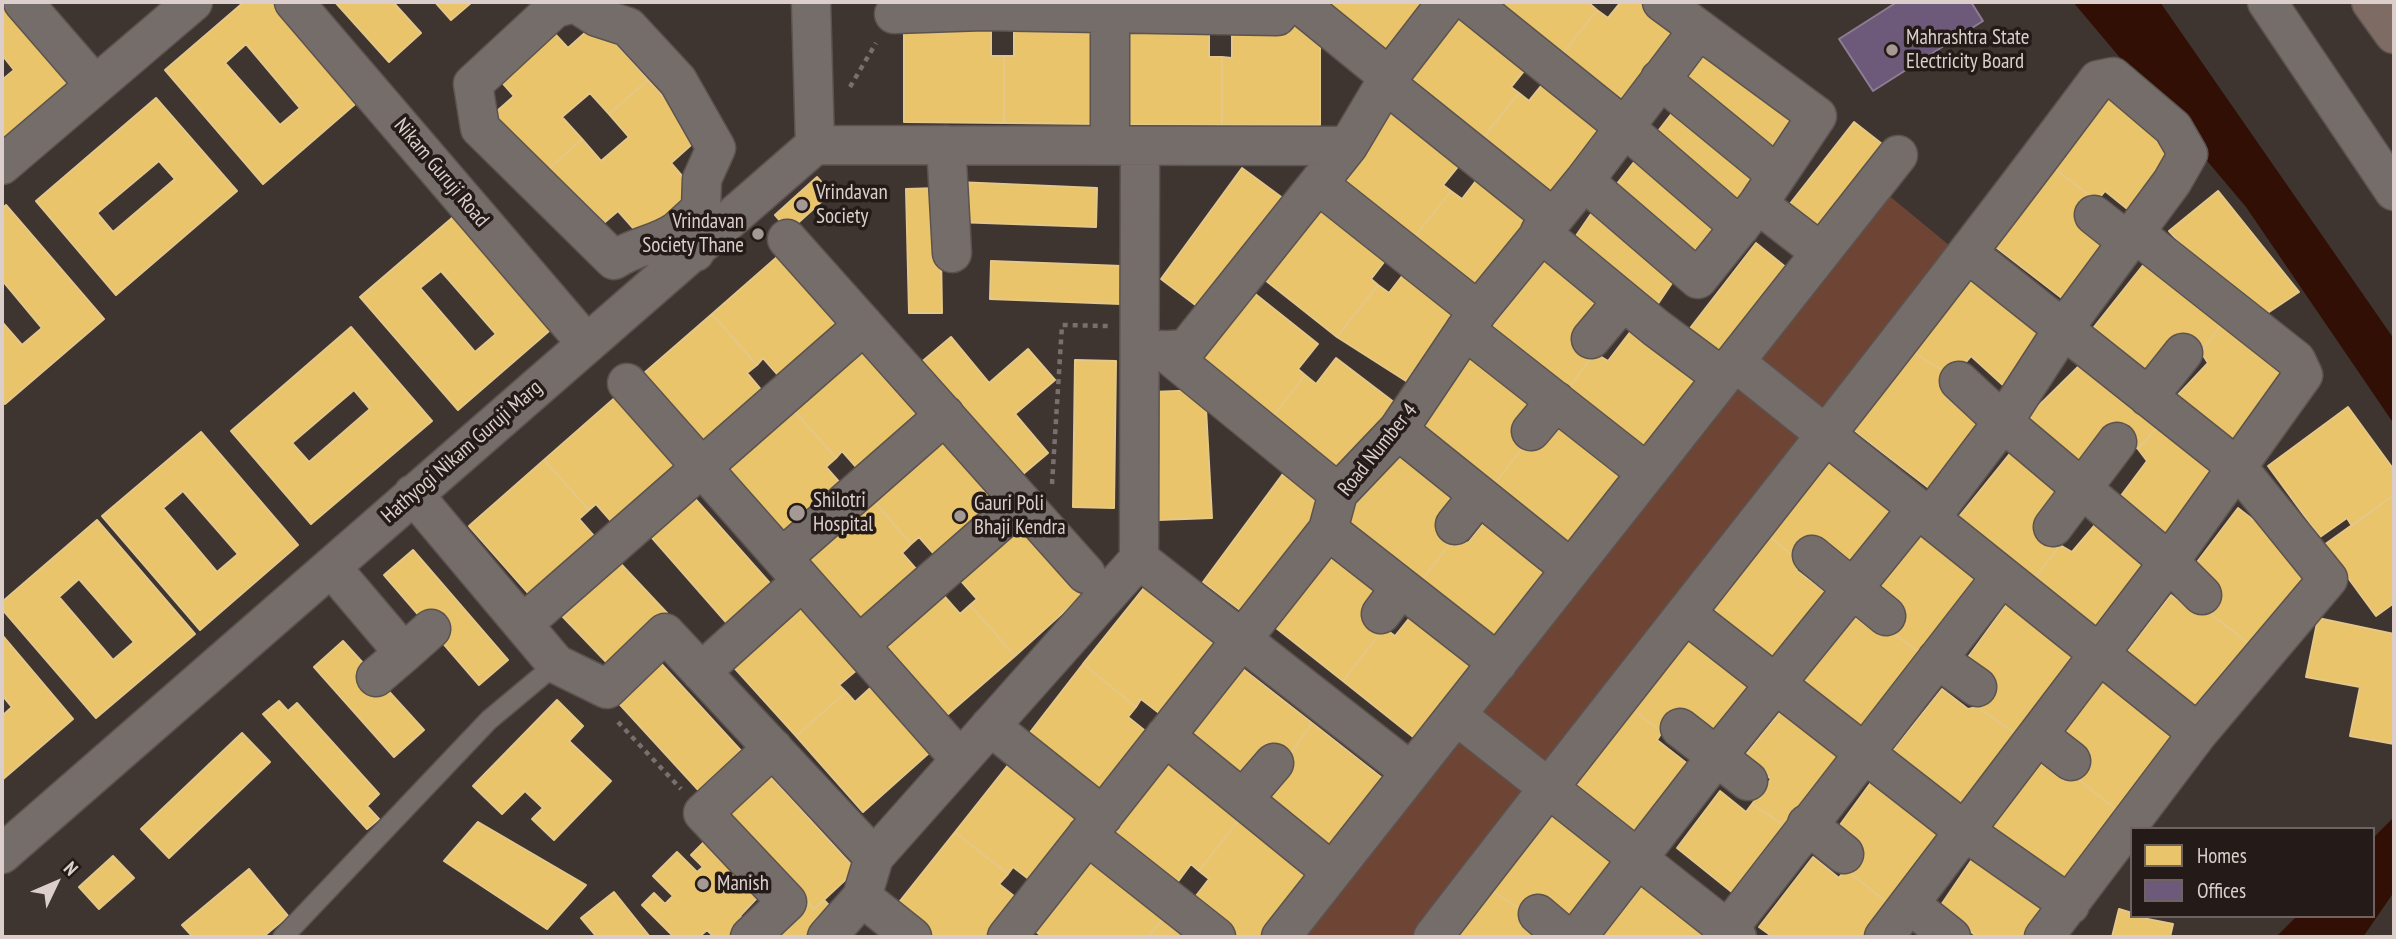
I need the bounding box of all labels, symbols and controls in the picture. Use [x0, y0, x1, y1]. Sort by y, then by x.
place label: Mahrashtra State Electricity Board [1906, 25, 2029, 75]
marker: Mahrashtra State Electricity Board [1884, 42, 1900, 58]
street label: Nikam Guruji Road [388, 114, 494, 232]
place label: Vrindavan Society [816, 180, 888, 230]
marker: Vrindavan Society [794, 197, 810, 213]
place label: Vrindavan Society Thane [642, 209, 744, 259]
marker: Vrindavan Society Thane [750, 226, 766, 242]
street label: Hathyogi Nikam Guruji Marg [376, 375, 548, 529]
street label: Road Number 4 [1333, 399, 1423, 501]
place label: Shilotri Hospital [813, 488, 873, 538]
place label: Gauri Poli Bhaji Kendra [974, 491, 1066, 541]
marker: Shilotri Hospital [787, 503, 807, 523]
marker: Gauri Poli Bhaji Kendra [952, 508, 968, 524]
legend [2130, 827, 2375, 918]
text: Homes [2197, 842, 2247, 869]
north arrow [21, 848, 91, 918]
text: N [59, 856, 83, 880]
place label: Manish [717, 871, 769, 897]
marker: Manish [695, 876, 711, 892]
text: Offices [2197, 877, 2246, 904]

